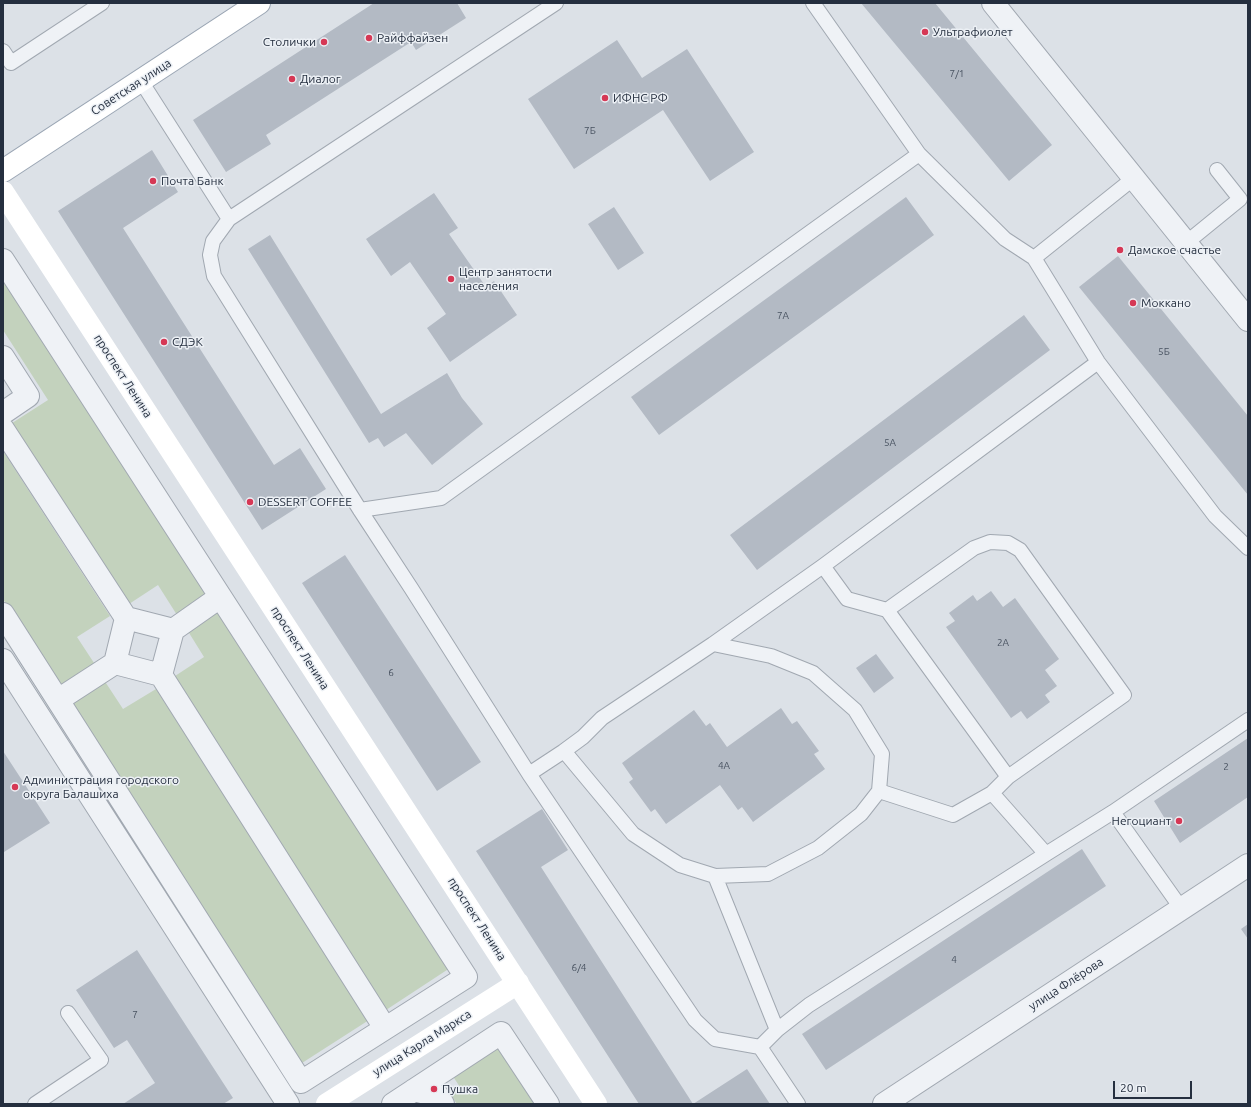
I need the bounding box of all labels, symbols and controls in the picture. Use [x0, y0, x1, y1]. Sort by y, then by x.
place label: Ультрафиолет [933, 25, 1013, 39]
marker: Ультрафиолет [920, 27, 930, 37]
place label: Райффайзен [377, 31, 448, 45]
marker: Райффайзен [364, 33, 374, 43]
place label: Столички [263, 35, 316, 49]
marker: Столички [319, 37, 329, 47]
street label: Советская улица [88, 56, 174, 118]
house number: 7/1 [950, 68, 964, 80]
place label: Диалог [300, 72, 341, 86]
marker: Диалог [287, 74, 297, 84]
place label: ИФНС РФ [613, 91, 668, 105]
marker: ИФНС РФ [600, 93, 610, 103]
house number: 7Б [584, 125, 596, 137]
place label: Почта Банк [161, 174, 224, 188]
marker: Почта Банк [148, 176, 158, 186]
place label: Дамское счастье [1128, 243, 1221, 257]
marker: Дамское счастье [1115, 245, 1125, 255]
place label: Центр занятости населения [459, 265, 552, 293]
marker: Центр занятости населения [446, 274, 456, 284]
place label: Моккано [1141, 296, 1191, 310]
marker: Моккано [1128, 298, 1138, 308]
house number: 7А [777, 310, 789, 322]
street label: проспект Ленина [91, 332, 155, 420]
place label: СДЭК [172, 335, 203, 349]
marker: СДЭК [159, 337, 169, 347]
house number: 5Б [1158, 346, 1170, 358]
house number: 5А [884, 437, 896, 449]
place label: DESSERT COFFEE [258, 495, 352, 509]
marker: DESSERT COFFEE [245, 497, 255, 507]
street label: проспект Ленина [268, 604, 332, 692]
house number: 2А [997, 637, 1009, 649]
house number: 6 [388, 667, 394, 679]
house number: 4А [718, 760, 730, 772]
house number: 2 [1223, 761, 1229, 773]
place label: Администрация городского округа Балашиха [23, 773, 179, 801]
marker: Администрация городского округа Балашиха [10, 782, 20, 792]
place label: Негоциант [1112, 814, 1171, 828]
marker: Негоциант [1174, 816, 1184, 826]
street label: проспект Ленина [445, 875, 509, 963]
house number: 4 [951, 954, 957, 966]
street label: улица Флёрова [1026, 955, 1106, 1013]
house number: 6/4 [572, 962, 586, 974]
street label: улица Карла Маркса [370, 1007, 474, 1079]
house number: 7 [132, 1009, 138, 1021]
scale bar [1115, 1073, 1194, 1099]
text: 20 m [1120, 1081, 1147, 1094]
place label: Пушка [442, 1082, 478, 1096]
marker: Пушка [429, 1084, 439, 1094]

